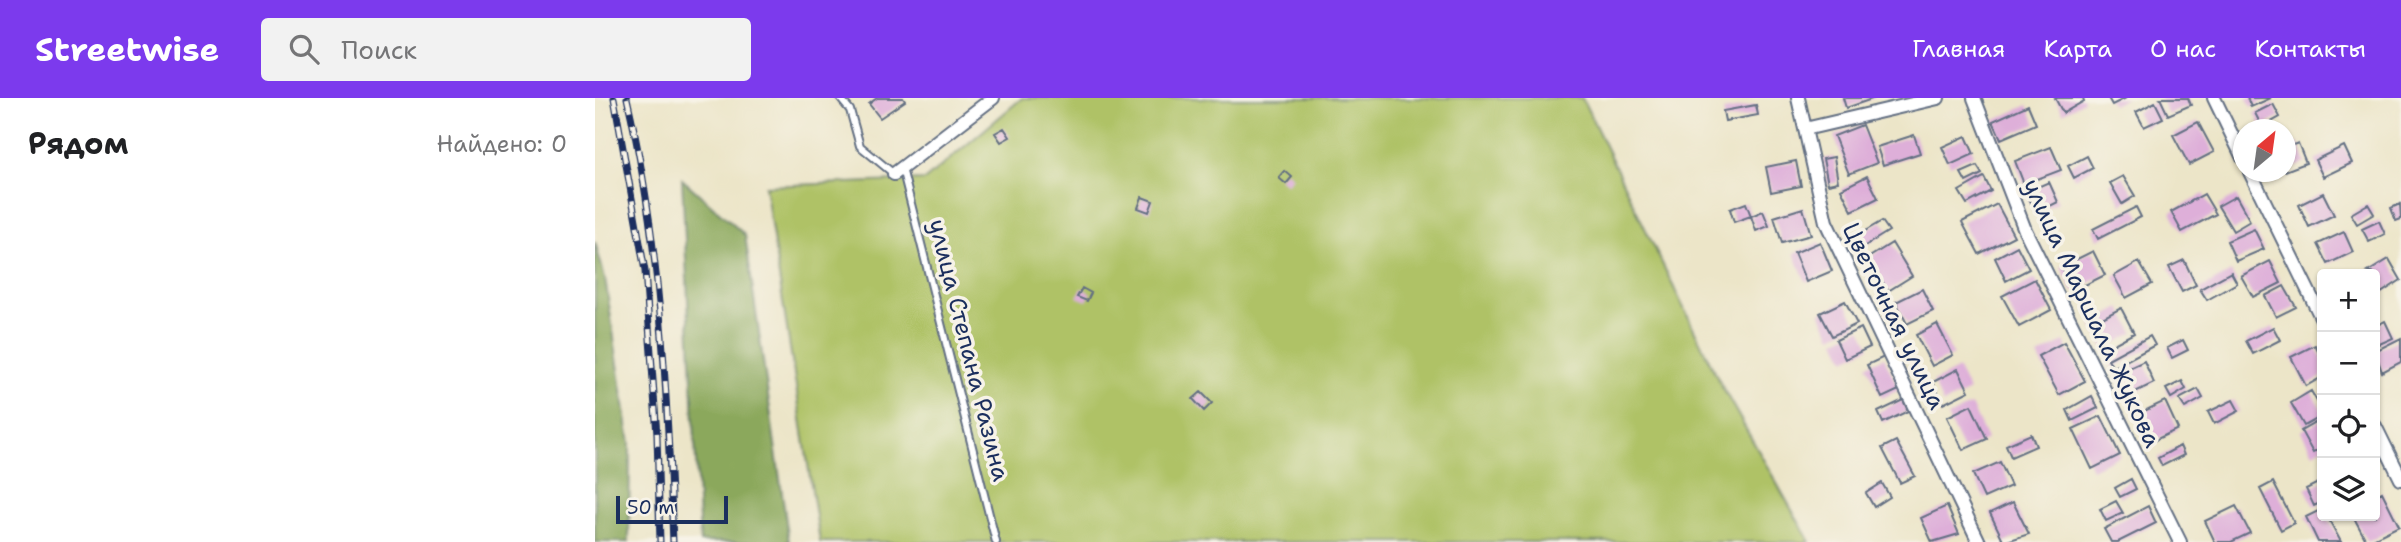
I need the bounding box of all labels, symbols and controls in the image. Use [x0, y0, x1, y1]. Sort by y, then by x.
search box [261, 18, 751, 81]
text: Streetwise [35, 27, 219, 72]
icon: search [285, 30, 323, 68]
text: Поиск [341, 32, 417, 67]
text: Главная [1912, 33, 2005, 65]
text: Карта [2043, 33, 2112, 65]
text: О нас [2150, 33, 2216, 65]
text: Контакты [2254, 33, 2366, 65]
north arrow [2233, 119, 2296, 182]
text: Рядом [28, 123, 128, 164]
text: Найдено: 0 [437, 129, 567, 159]
street label: улица Маршала Жукова [2015, 173, 2169, 453]
street label: улица Степана Разина [921, 216, 1017, 484]
street label: Цветочная улица [1835, 217, 1953, 415]
map controls [2317, 269, 2380, 521]
button: + [2317, 269, 2380, 332]
button: − [2317, 332, 2380, 395]
button: locate [2317, 395, 2380, 458]
button: layers [2317, 458, 2380, 521]
scale bar [616, 493, 728, 525]
text: 50 m [627, 495, 675, 520]

